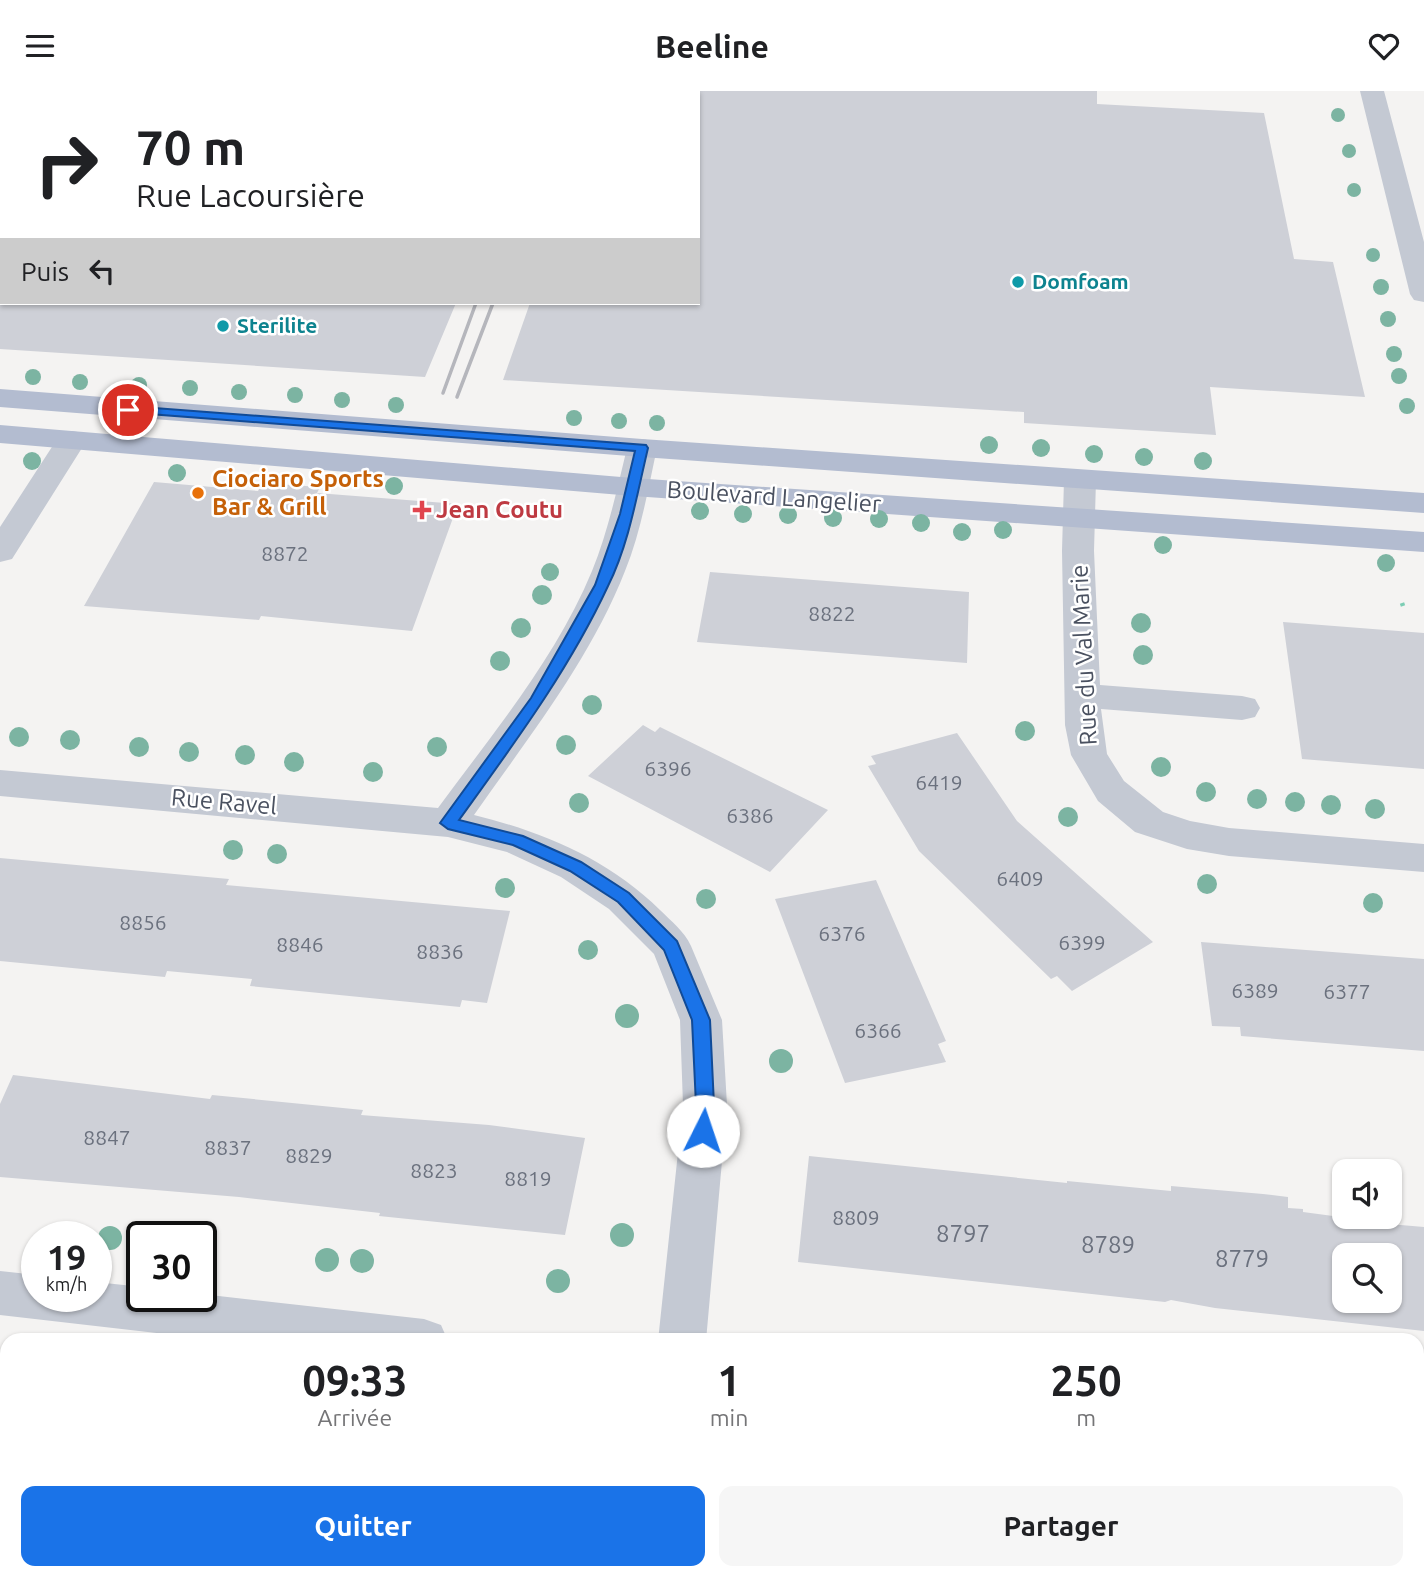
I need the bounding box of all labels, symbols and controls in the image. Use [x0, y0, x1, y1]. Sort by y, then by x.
icon: menu [21, 27, 59, 65]
icon: heart [1365, 27, 1403, 65]
text: Beeline [655, 28, 769, 64]
icon: right [21, 119, 112, 210]
text: 70 m [136, 119, 245, 174]
text: Rue Lacoursière [136, 177, 365, 213]
icon: left [83, 252, 121, 290]
text: Puis [21, 257, 69, 286]
place label: Domfoam [1032, 269, 1129, 293]
marker: Domfoam [1010, 274, 1026, 290]
place label: Sterilite [237, 313, 317, 337]
marker: Sterilite [215, 318, 231, 334]
pin [98, 380, 158, 440]
icon: arrive [109, 391, 147, 429]
place label: Ciociaro Sports Bar & Grill [212, 465, 384, 520]
street label: Boulevard Langelier [666, 476, 882, 517]
marker: Ciociaro Sports Bar & Grill [190, 485, 206, 501]
place label: Jean Coutu [436, 496, 563, 523]
marker: Jean Coutu [414, 502, 430, 518]
house number: 8872 [261, 541, 309, 565]
street label: Rue du Val Marie [1065, 564, 1102, 746]
house number: 8822 [808, 601, 856, 625]
house number: 6396 [644, 756, 692, 780]
house number: 6419 [915, 770, 963, 794]
street label: Rue Ravel [170, 783, 278, 820]
house number: 6386 [726, 803, 774, 827]
house number: 6409 [996, 866, 1044, 890]
house number: 8856 [119, 910, 167, 934]
house number: 6376 [818, 921, 866, 945]
house number: 6399 [1058, 930, 1106, 954]
house number: 8846 [276, 932, 324, 956]
house number: 8836 [416, 939, 464, 963]
house number: 6389 [1231, 978, 1279, 1002]
house number: 6377 [1323, 979, 1371, 1003]
house number: 6366 [854, 1018, 902, 1042]
position arrow [666, 1094, 740, 1168]
house number: 8847 [83, 1125, 131, 1149]
house number: 8837 [204, 1135, 252, 1159]
house number: 8829 [285, 1143, 333, 1167]
house number: 8823 [410, 1158, 458, 1182]
map controls [1332, 1159, 1402, 1313]
button: sound [1332, 1159, 1402, 1229]
house number: 8819 [504, 1166, 552, 1190]
house number: 8809 [832, 1205, 880, 1229]
house number: 8797 [936, 1220, 990, 1247]
speed limit sign: 30 [126, 1221, 217, 1312]
house number: 8789 [1081, 1231, 1135, 1258]
text: 19 [47, 1237, 86, 1277]
button: search [1332, 1243, 1402, 1313]
house number: 8779 [1215, 1245, 1269, 1272]
text: km/h [46, 1274, 87, 1294]
text: 09:33 [302, 1357, 407, 1404]
text: 1 [717, 1357, 741, 1404]
text: 250 [1051, 1357, 1122, 1404]
text: Arrivée [318, 1405, 392, 1430]
text: min [710, 1405, 748, 1430]
text: m [1076, 1405, 1096, 1430]
button: Quitter [21, 1486, 705, 1566]
button: Partager [719, 1486, 1403, 1566]

